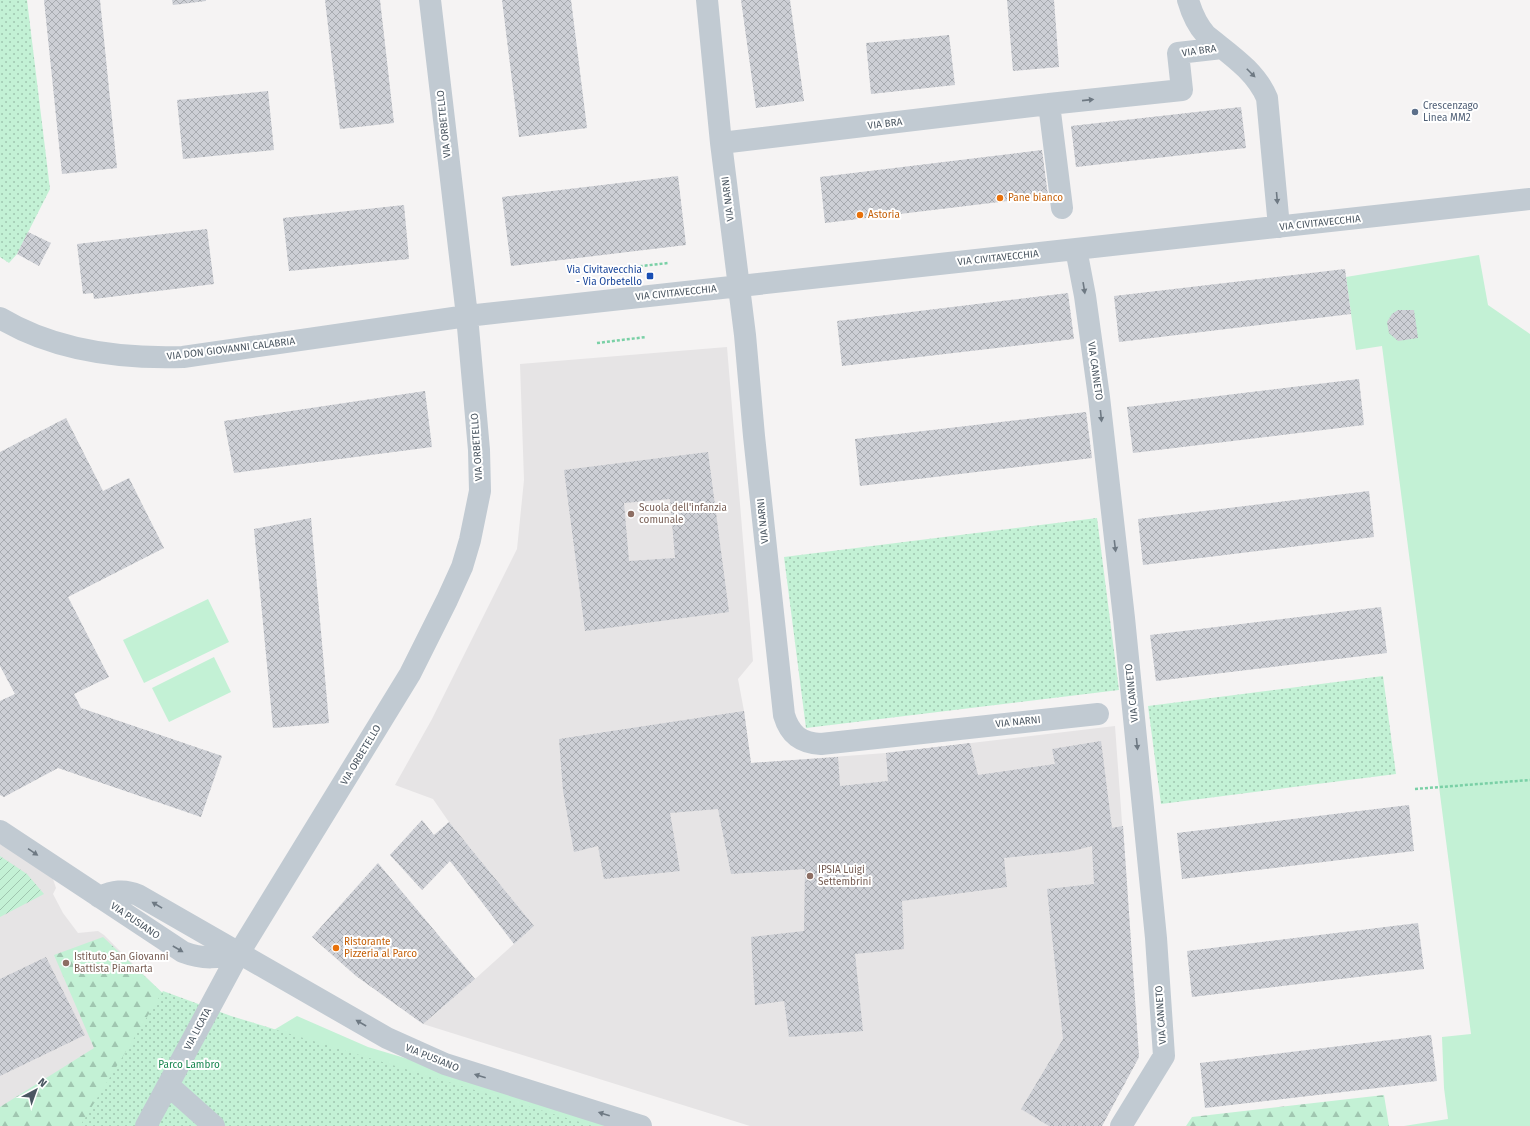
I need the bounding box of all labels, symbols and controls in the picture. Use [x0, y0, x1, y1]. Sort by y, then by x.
street label: VIA BRA [1181, 43, 1217, 59]
one-way arrow [1247, 68, 1256, 78]
street label: VIA ORBETELLO [434, 89, 454, 159]
one-way arrow [1082, 97, 1094, 103]
place label: Crescenzago Linea MM2 [1423, 100, 1479, 124]
marker: Crescenzago Linea MM2 [1410, 107, 1420, 117]
street label: VIA BRA [867, 116, 903, 132]
street label: VIA NARNI [719, 176, 737, 222]
place label: Pane bianco [1008, 192, 1063, 204]
one-way arrow [1273, 192, 1280, 204]
marker: Pane bianco [995, 193, 1005, 203]
place label: Astoria [868, 209, 900, 221]
marker: Astoria [855, 210, 865, 220]
street label: VIA CIVITAVECCHIA [1279, 213, 1361, 233]
street label: VIA CIVITAVECCHIA [957, 248, 1039, 268]
place label: Via Civitavecchia - Via Orbetello [567, 264, 642, 288]
marker: Via Civitavecchia - Via Orbetello [645, 271, 655, 281]
one-way arrow [1081, 282, 1087, 294]
street label: VIA CIVITAVECCHIA [635, 283, 717, 303]
street label: VIA DON GIOVANNI CALABRIA [166, 335, 296, 363]
street label: VIA CANNETO [1085, 341, 1105, 401]
one-way arrow [1098, 410, 1104, 423]
street label: VIA ORBETELLO [469, 412, 485, 481]
street label: VIA NARNI [755, 498, 771, 544]
place label: Scuola dell'infanzia comunale [639, 502, 727, 526]
marker: Scuola dell'infanzia comunale [626, 509, 636, 519]
one-way arrow [1112, 540, 1118, 552]
street label: VIA CANNETO [1123, 663, 1141, 723]
street label: VIA NARNI [995, 714, 1041, 730]
street label: VIA ORBETELLO [338, 723, 384, 787]
one-way arrow [1134, 738, 1141, 751]
one-way arrow [28, 848, 38, 856]
place label: IPSIA Luigi Settembrini [818, 864, 871, 888]
marker: IPSIA Luigi Settembrini [805, 871, 815, 881]
street label: VIA PUSIANO [108, 900, 162, 942]
one-way arrow [152, 901, 162, 909]
place label: Ristorante Pizzeria al Parco [344, 936, 417, 960]
marker: Ristorante Pizzeria al Parco [331, 943, 341, 953]
one-way arrow [172, 945, 184, 952]
place label: Istituto San Giovanni Battista Piamarta [74, 951, 169, 975]
marker: Istituto San Giovanni Battista Piamarta [61, 958, 71, 968]
street label: VIA CANNETO [1153, 985, 1169, 1045]
street label: VIA LICATA [182, 1006, 214, 1052]
one-way arrow [355, 1020, 367, 1027]
street label: VIA PUSIANO [403, 1042, 461, 1074]
park label: Parco Lambro [158, 1059, 220, 1071]
north arrow [16, 1070, 56, 1110]
one-way arrow [474, 1072, 486, 1078]
text: N [35, 1076, 49, 1090]
one-way arrow [598, 1111, 610, 1117]

